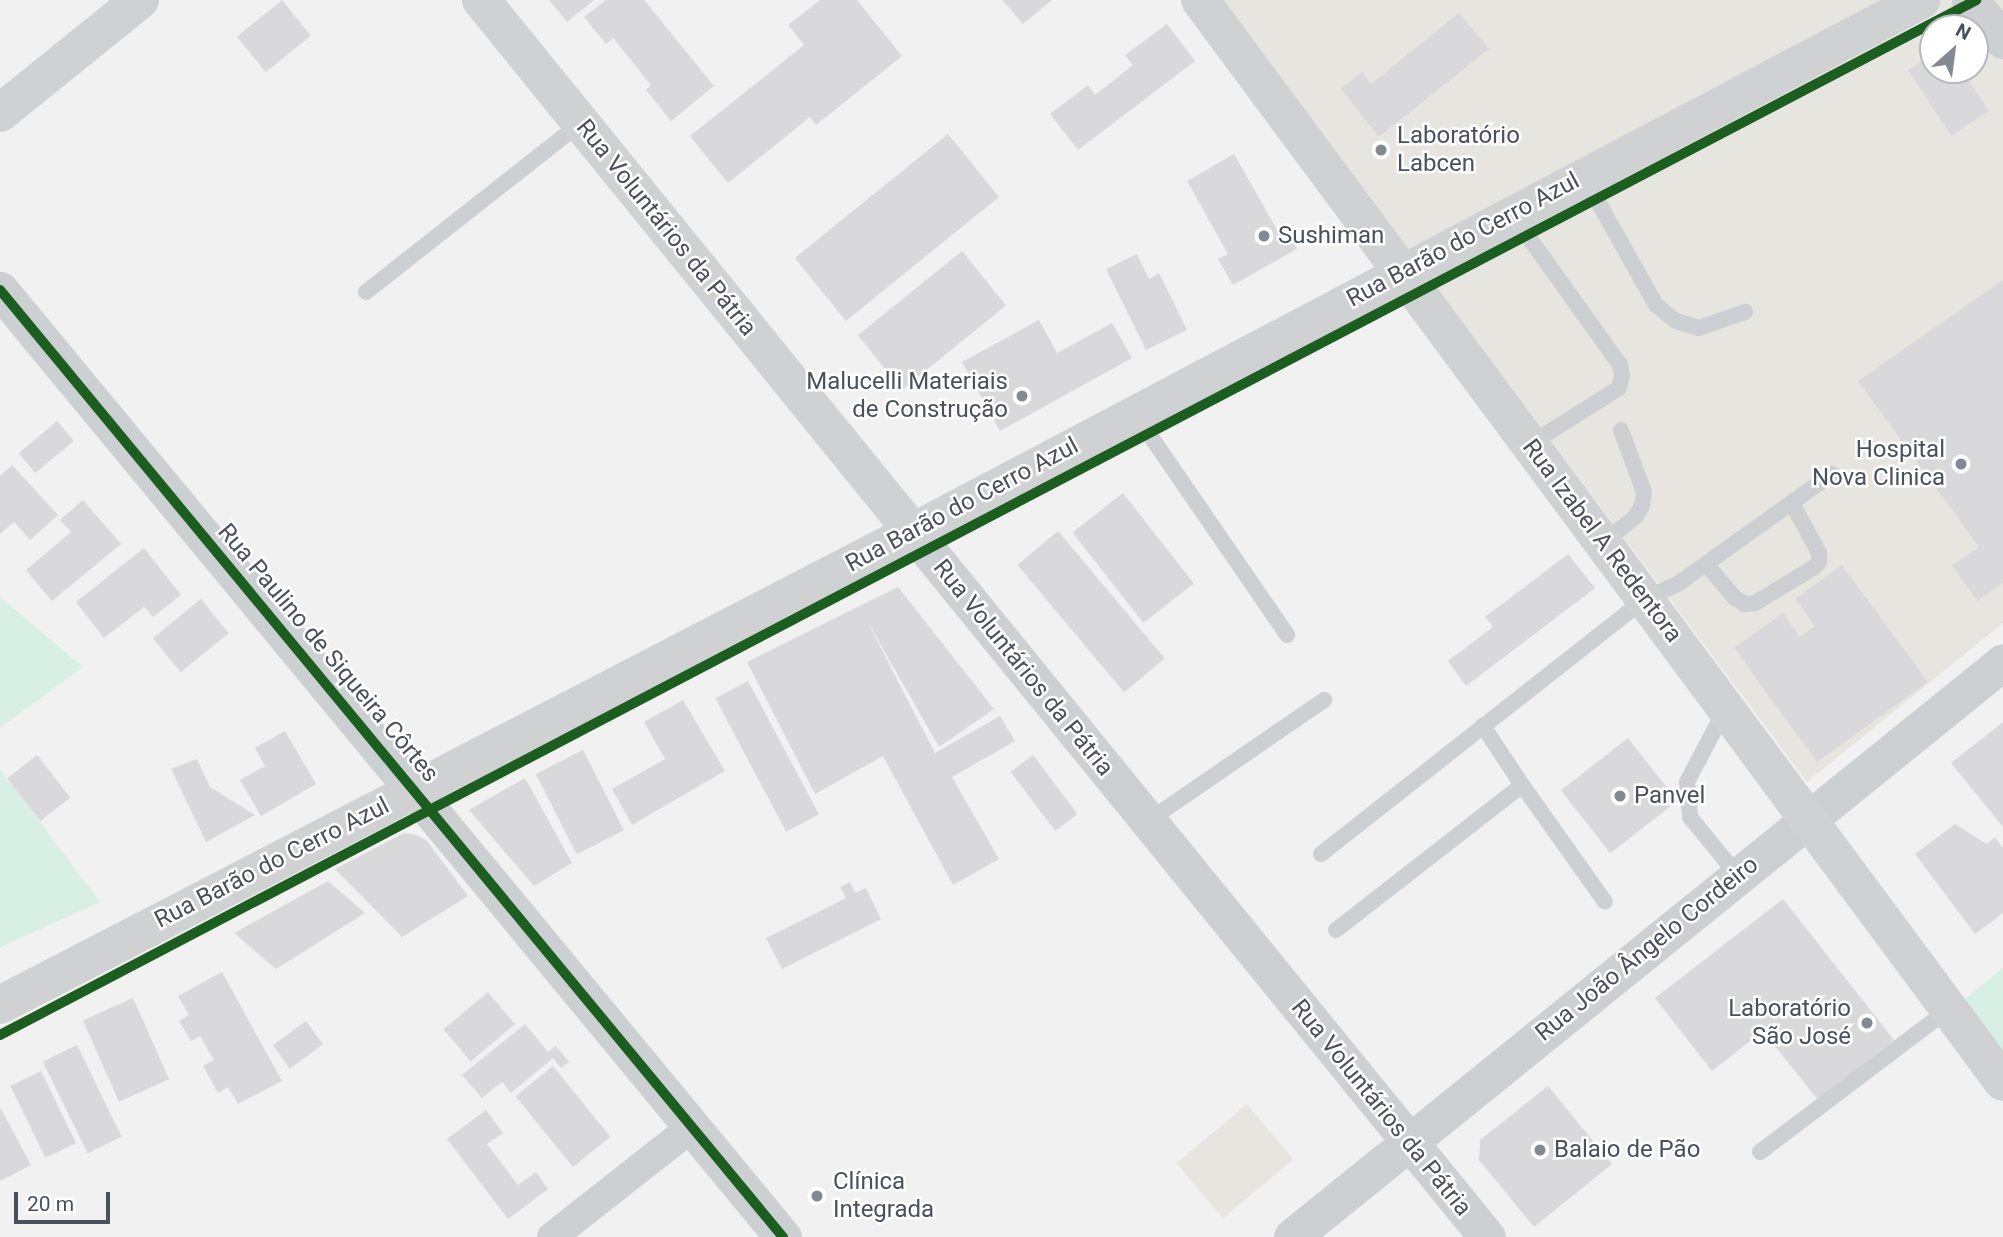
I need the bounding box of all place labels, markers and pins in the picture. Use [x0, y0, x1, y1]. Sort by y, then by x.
place label: Laboratório Labcen [1397, 122, 1520, 178]
marker: Laboratório Labcen [1371, 140, 1391, 160]
place label: Sushiman [1278, 222, 1384, 250]
marker: Sushiman [1256, 228, 1272, 244]
place label: Malucelli Materiais de Construção [806, 368, 1008, 424]
marker: Malucelli Materiais de Construção [1014, 388, 1030, 404]
place label: Hospital Nova Clinica [1812, 436, 1945, 492]
marker: Hospital Nova Clinica [1951, 454, 1971, 474]
place label: Panvel [1634, 782, 1705, 810]
marker: Panvel [1612, 788, 1628, 804]
place label: Laboratório São José [1728, 995, 1851, 1051]
marker: Laboratório São José [1857, 1013, 1877, 1033]
place label: Balaio de Pão [1554, 1136, 1700, 1164]
marker: Balaio de Pão [1532, 1142, 1548, 1158]
place label: Clínica Integrada [833, 1168, 934, 1224]
marker: Clínica Integrada [807, 1186, 827, 1206]

